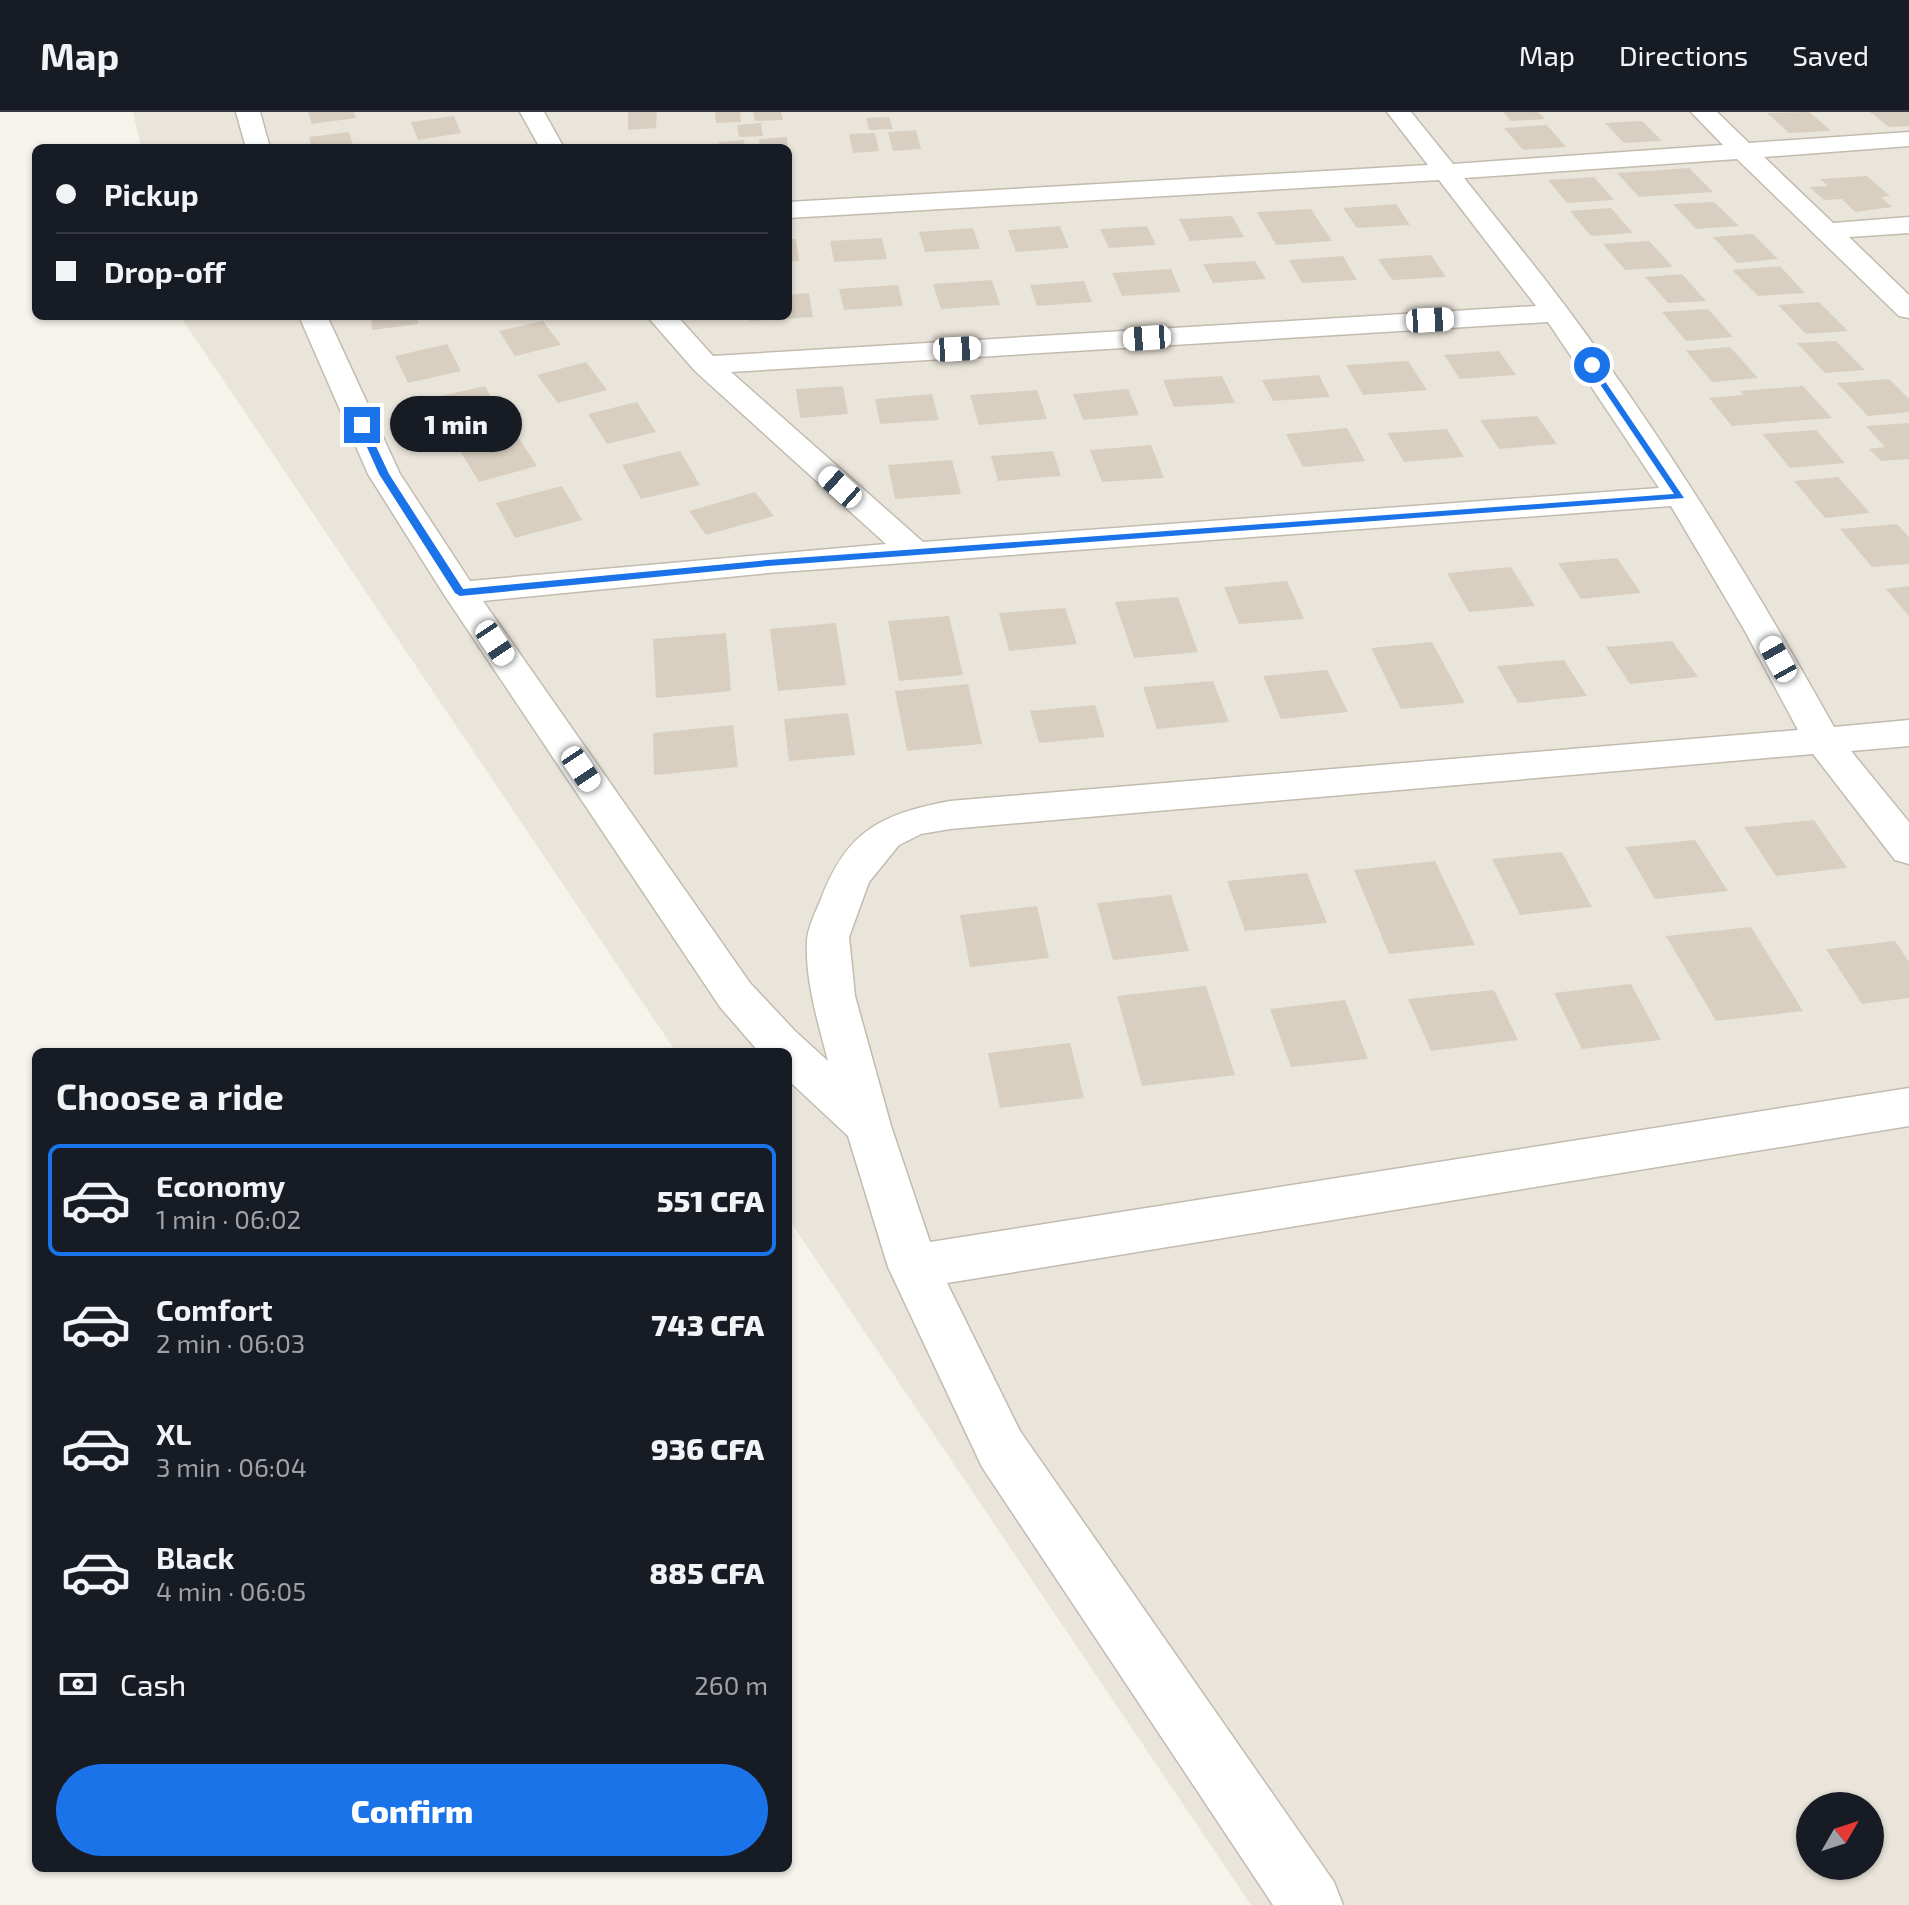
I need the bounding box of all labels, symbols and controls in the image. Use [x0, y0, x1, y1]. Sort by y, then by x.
text: Map [40, 32, 119, 78]
text: Map [1519, 38, 1575, 72]
text: Directions [1619, 38, 1748, 72]
text: Saved [1792, 38, 1869, 72]
text: Pickup [104, 176, 199, 212]
text: Drop-off [104, 253, 226, 289]
car [1405, 307, 1455, 333]
car [1122, 324, 1172, 352]
car [932, 336, 982, 362]
route start [1574, 347, 1610, 383]
callout: 1 min [390, 397, 522, 453]
route end [344, 407, 380, 443]
text: 1 min [424, 408, 488, 439]
car [814, 462, 866, 512]
car [472, 616, 518, 670]
car [1756, 632, 1800, 686]
car [558, 742, 604, 796]
text: Choose a ride [56, 1074, 284, 1117]
icon: car [60, 1164, 132, 1236]
text: Economy [156, 1167, 285, 1203]
text: 551 CFA [657, 1182, 764, 1218]
text: 1 min · 06:02 [156, 1203, 301, 1234]
icon: car [60, 1288, 132, 1360]
text: Comfort [156, 1291, 273, 1327]
text: 743 CFA [651, 1306, 764, 1342]
text: 2 min · 06:03 [156, 1327, 305, 1358]
icon: car [60, 1412, 132, 1484]
text: XL [156, 1415, 191, 1451]
text: 936 CFA [651, 1430, 764, 1466]
text: 3 min · 06:04 [156, 1451, 307, 1482]
icon: car [60, 1536, 132, 1608]
text: Black [156, 1539, 234, 1575]
text: 885 CFA [649, 1554, 764, 1590]
text: 4 min · 06:05 [156, 1575, 306, 1606]
icon: cash [56, 1662, 100, 1706]
text: Cash [120, 1666, 186, 1702]
text: 260 m [694, 1669, 768, 1700]
button: Confirm [56, 1764, 768, 1856]
north arrow [1796, 1792, 1884, 1880]
map controls [1796, 1792, 1884, 1880]

